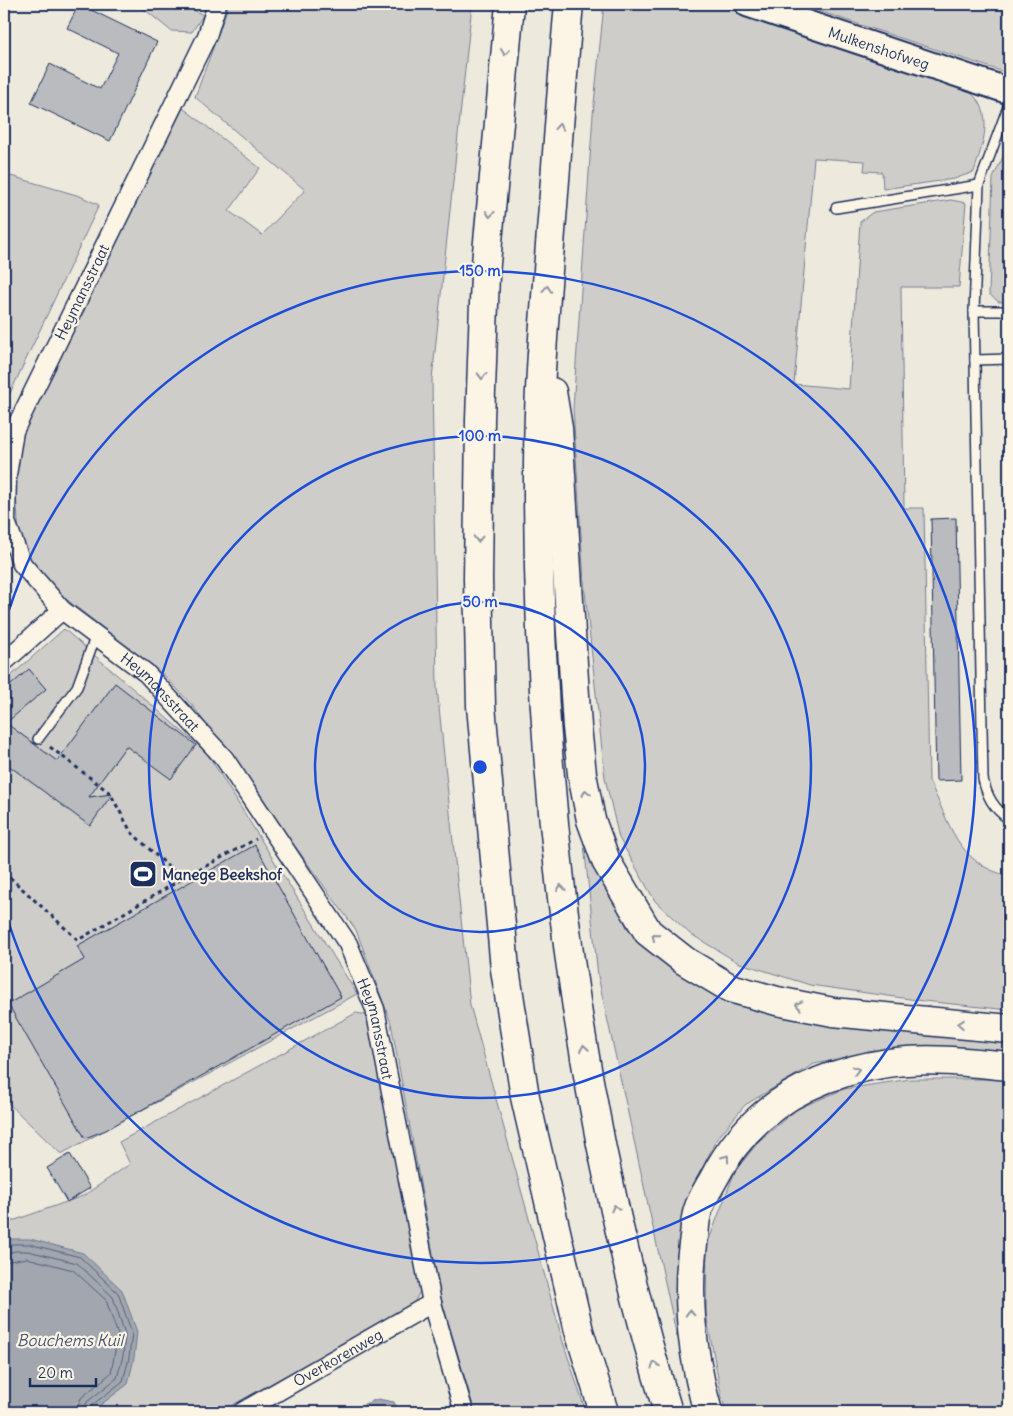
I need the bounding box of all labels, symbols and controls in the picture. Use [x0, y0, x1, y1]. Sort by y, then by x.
street label: Mulkenshofweg [826, 22, 932, 73]
one-way arrow [500, 49, 511, 57]
one-way arrow [554, 122, 565, 130]
one-way arrow [485, 210, 496, 218]
street label: Heymansstraat [51, 241, 113, 343]
text: 150 m [459, 261, 501, 280]
one-way arrow [541, 284, 552, 292]
one-way arrow [476, 373, 487, 381]
text: 100 m [459, 426, 501, 445]
one-way arrow [473, 536, 483, 543]
text: 50 m [462, 592, 498, 611]
street label: Heymansstraat [117, 648, 204, 735]
centre of rings [471, 758, 489, 776]
one-way arrow [581, 788, 592, 797]
sports icon: Manege Beekshof [128, 859, 158, 889]
place label: Manege Beekshof [162, 865, 283, 885]
one-way arrow [556, 883, 567, 891]
one-way arrow [652, 935, 661, 943]
street label: Heymansstraat [353, 975, 398, 1081]
one-way arrow [795, 1000, 804, 1011]
one-way arrow [956, 1019, 964, 1030]
one-way arrow [579, 1044, 589, 1053]
one-way arrow [852, 1065, 860, 1075]
one-way arrow [720, 1154, 729, 1164]
one-way arrow [610, 1203, 621, 1212]
one-way arrow [685, 1309, 696, 1317]
street label: Overkorenweg [289, 1324, 385, 1390]
water label: Bouchems Kuil [17, 1330, 125, 1350]
scale bar [30, 1356, 96, 1388]
one-way arrow [650, 1362, 660, 1370]
text: 20 m [38, 1363, 73, 1382]

